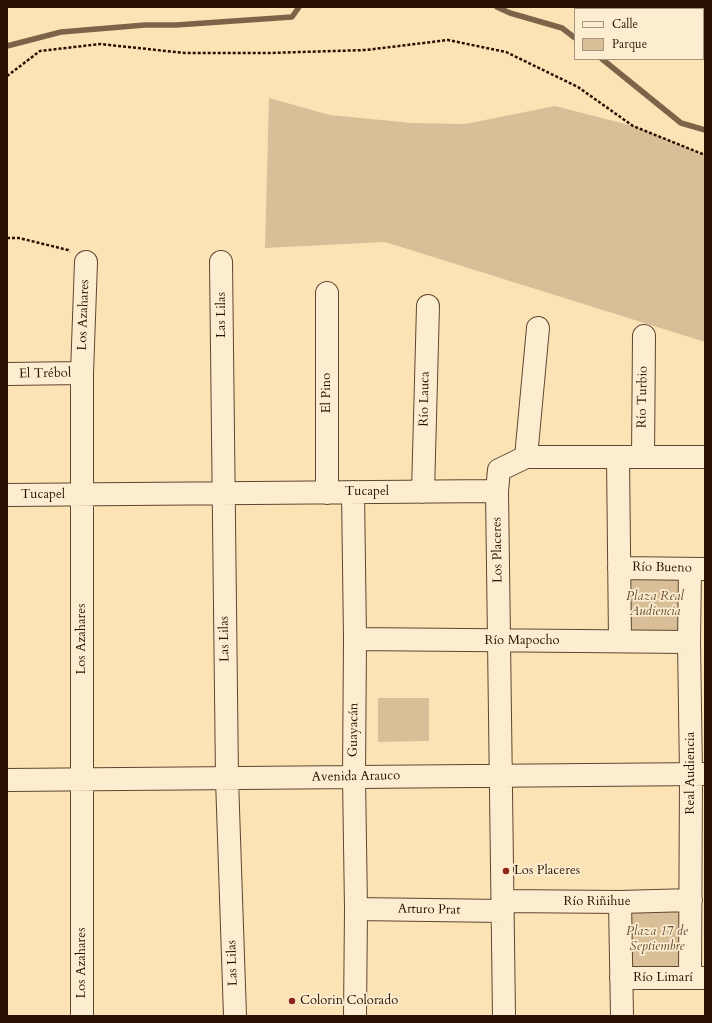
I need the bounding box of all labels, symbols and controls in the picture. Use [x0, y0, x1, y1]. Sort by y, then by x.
legend [574, 8, 704, 60]
text: Calle [612, 16, 638, 32]
text: Parque [612, 36, 647, 52]
street label: Los Azahares [75, 279, 93, 351]
street label: Las Lilas [214, 292, 230, 338]
street label: El Trébol [19, 366, 71, 382]
street label: Río Turbio [635, 366, 651, 428]
street label: Río Lauca [417, 371, 433, 427]
street label: El Pino [319, 373, 335, 413]
street label: Tucapel [345, 484, 389, 500]
street label: Tucapel [21, 487, 65, 503]
street label: Los Placeres [490, 517, 506, 583]
street label: Río Bueno [632, 560, 692, 576]
park label: Plaza Real Audiencia [626, 589, 684, 620]
street label: Los Azahares [74, 603, 90, 675]
street label: Las Lilas [217, 616, 233, 662]
street label: Río Mapocho [484, 633, 560, 649]
street label: Guayacán [346, 703, 362, 757]
street label: Real Audiencia [683, 732, 699, 814]
street label: Avenida Arauco [312, 768, 400, 786]
place label: Los Placeres [514, 863, 580, 879]
marker: Los Placeres [501, 866, 511, 876]
street label: Río Riñihue [563, 894, 631, 910]
street label: Arturo Prat [398, 902, 460, 918]
park label: Plaza 17 de Septiembre [626, 924, 688, 955]
street label: Los Azahares [74, 927, 90, 999]
street label: Las Lilas [224, 940, 242, 986]
street label: Río Limarí [633, 970, 693, 986]
place label: Colorin Colorado [300, 993, 398, 1009]
marker: Colorin Colorado [287, 996, 297, 1006]

